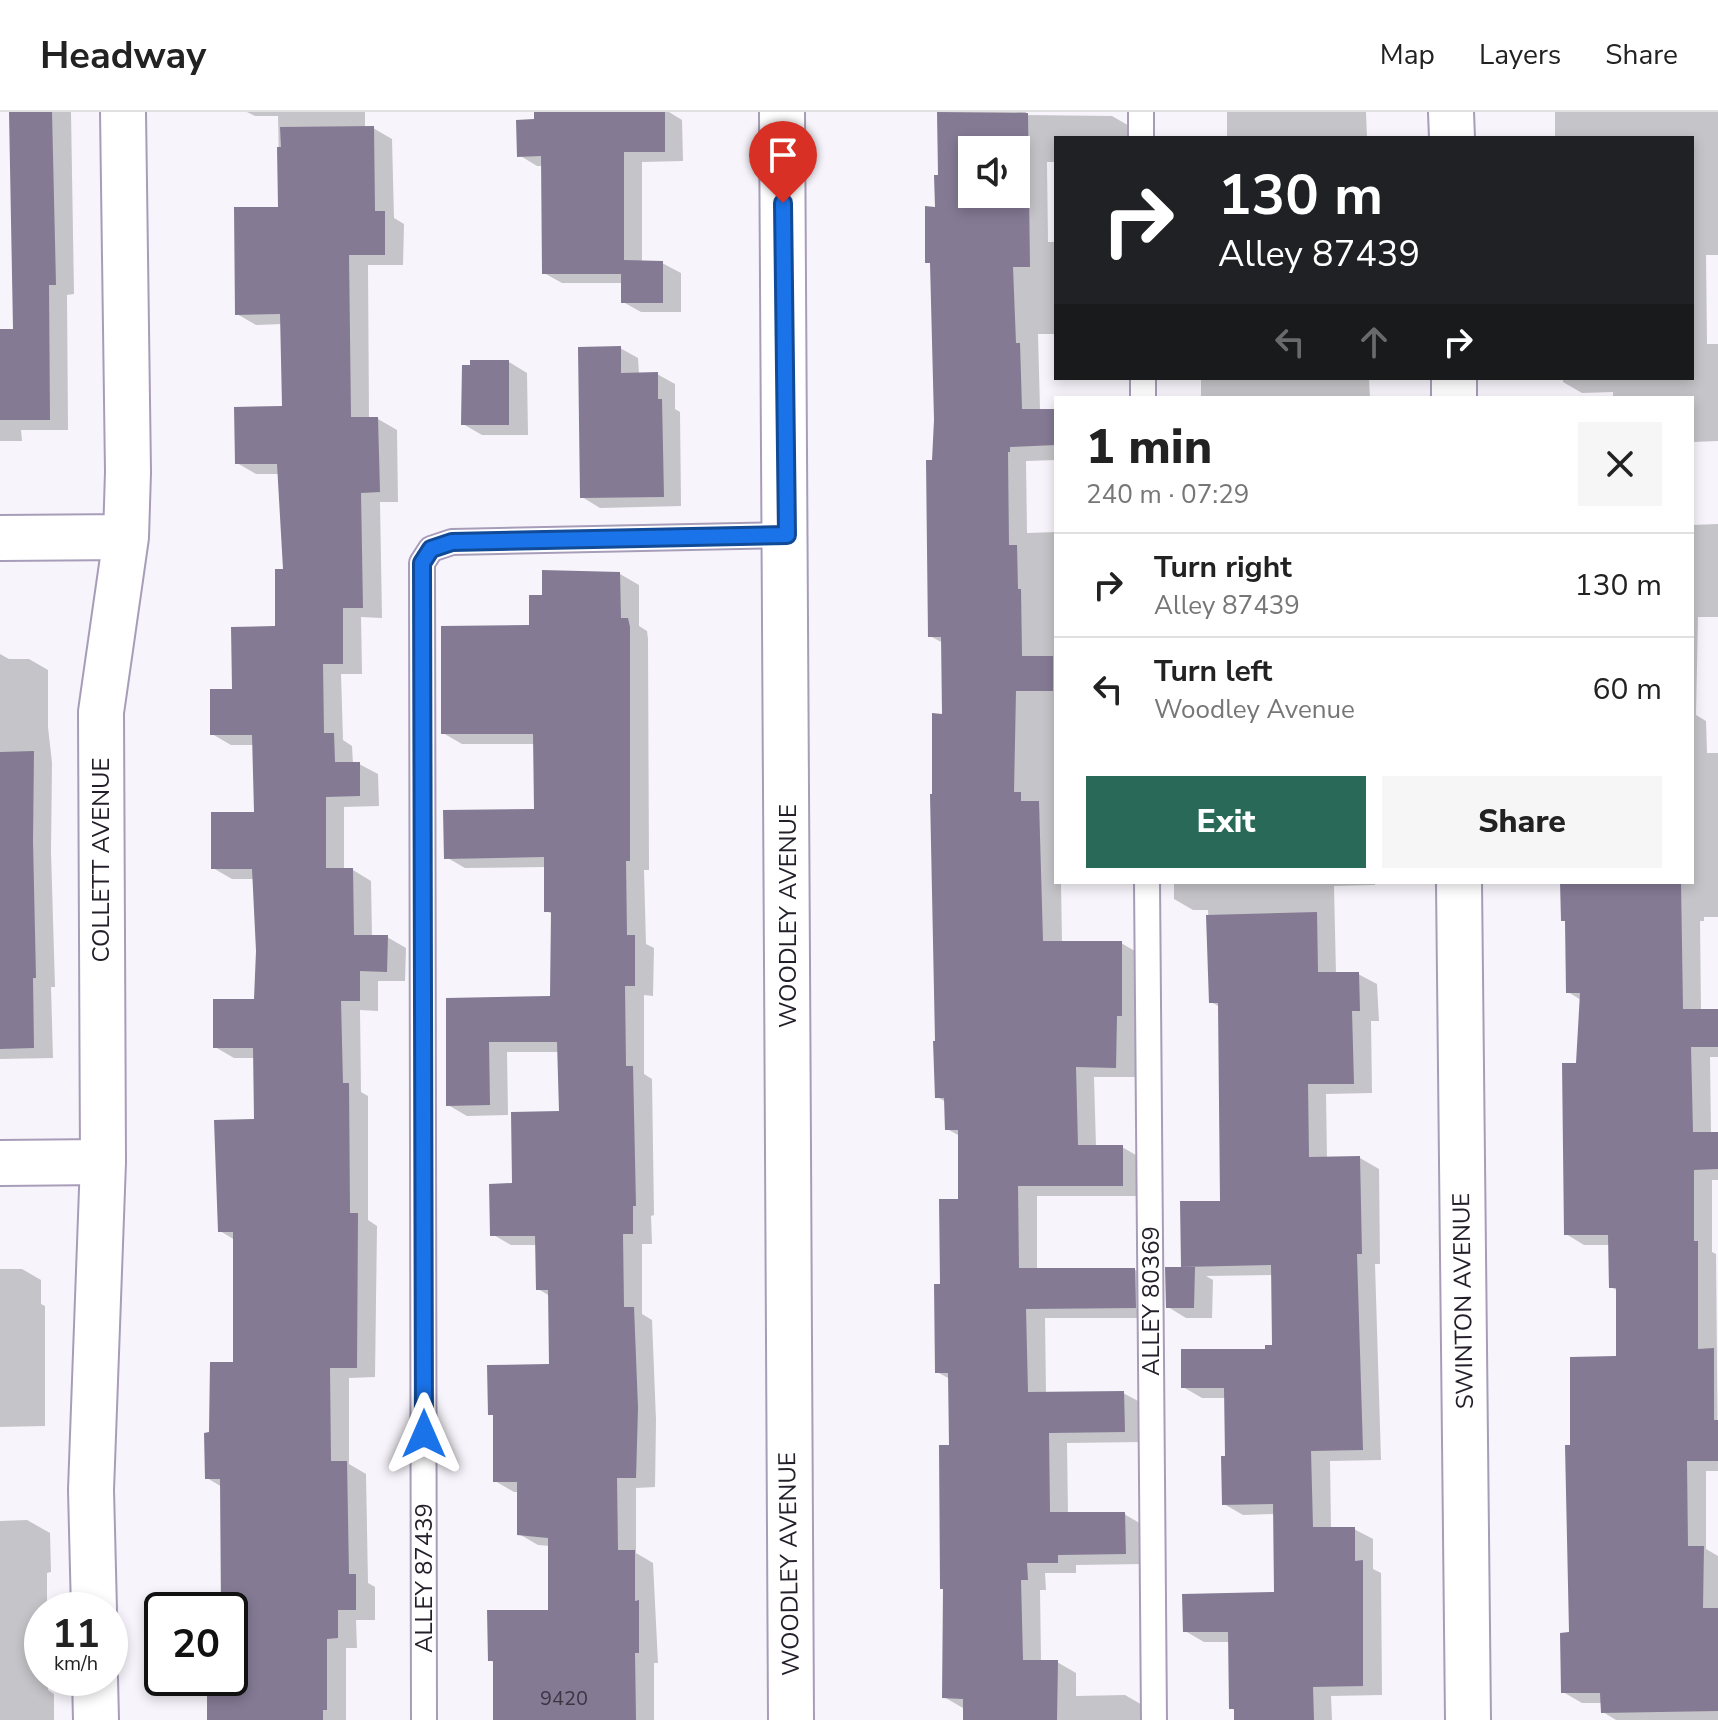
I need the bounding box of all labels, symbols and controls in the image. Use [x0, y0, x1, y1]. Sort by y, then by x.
text: Headway [40, 30, 206, 81]
text: Map [1380, 36, 1435, 74]
text: Layers [1479, 36, 1561, 74]
text: Share [1605, 36, 1678, 74]
pin [749, 121, 817, 203]
icon: arrive [761, 133, 805, 177]
map controls [958, 136, 1030, 208]
button: sound [958, 136, 1030, 208]
text: 130 m [1218, 157, 1383, 234]
icon: right [1086, 168, 1190, 272]
text: Alley 87439 [1218, 230, 1420, 279]
icon: left [1268, 320, 1312, 364]
icon: ahead [1352, 320, 1396, 364]
icon: right [1436, 320, 1480, 364]
text: 1 min [1086, 414, 1212, 480]
button: close [1578, 422, 1662, 506]
text: 240 m · 07:29 [1086, 477, 1249, 512]
text: Turn right [1154, 547, 1292, 588]
icon: right [1086, 563, 1130, 607]
text: 130 m [1575, 565, 1662, 606]
text: Alley 87439 [1154, 588, 1300, 623]
text: Turn left [1154, 651, 1272, 692]
icon: left [1086, 667, 1130, 711]
text: 60 m [1593, 669, 1662, 710]
text: Woodley Avenue [1154, 692, 1355, 727]
street label: COLLETT AVENUE [85, 757, 117, 963]
button: Exit [1086, 776, 1366, 868]
button: Share [1382, 776, 1662, 868]
street label: WOODLEY AVENUE [772, 804, 804, 1028]
street label: SWINTON AVENUE [1445, 1192, 1481, 1410]
street label: ALLEY 80369 [1135, 1226, 1167, 1376]
position arrow [382, 1392, 466, 1476]
street label: WOODLEY AVENUE [771, 1452, 807, 1676]
street label: ALLEY 87439 [408, 1503, 440, 1653]
speed limit sign: 20 [144, 1592, 248, 1696]
text: 11 [52, 1607, 100, 1661]
text: km/h [54, 1650, 98, 1677]
house number: 9420 [540, 1685, 588, 1712]

